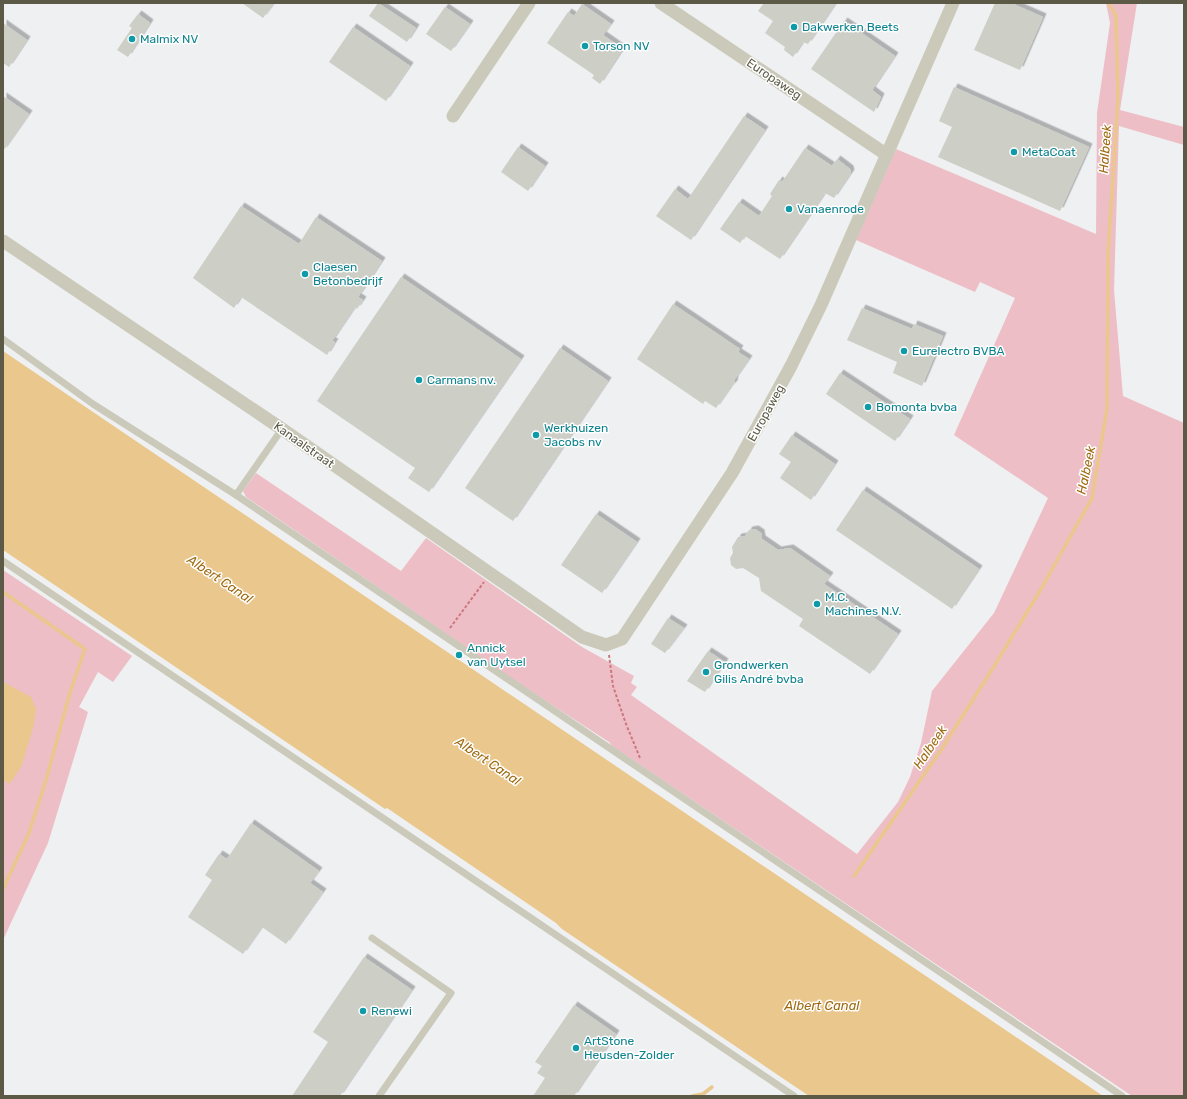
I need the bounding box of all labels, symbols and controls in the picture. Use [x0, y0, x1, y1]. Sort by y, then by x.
place label: Dakwerken Beets [802, 20, 899, 34]
marker: Dakwerken Beets [789, 22, 799, 32]
place label: Malmix NV [140, 32, 198, 46]
marker: Malmix NV [127, 34, 137, 44]
place label: Torson NV [593, 39, 650, 53]
marker: Torson NV [580, 41, 590, 51]
street label: Europaweg [744, 56, 804, 102]
water label: Halbeek [1096, 124, 1114, 174]
place label: MetaCoat [1022, 145, 1076, 159]
marker: MetaCoat [1009, 147, 1019, 157]
place label: Vanaenrode [797, 202, 864, 216]
marker: Vanaenrode [784, 204, 794, 214]
place label: Claesen Betonbedrijf [313, 260, 383, 288]
marker: Claesen Betonbedrijf [300, 269, 310, 279]
place label: Eurelectro BVBA [912, 344, 1004, 358]
marker: Eurelectro BVBA [899, 346, 909, 356]
place label: Carmans nv. [427, 373, 496, 387]
marker: Carmans nv. [414, 375, 424, 385]
street label: Europaweg [745, 382, 787, 444]
place label: Bomonta bvba [876, 400, 957, 414]
marker: Bomonta bvba [863, 402, 873, 412]
street label: Kanaalstraat [271, 419, 337, 471]
place label: Werkhuizen Jacobs nv [544, 421, 608, 449]
marker: Werkhuizen Jacobs nv [531, 430, 541, 440]
water label: Halbeek [1074, 444, 1098, 496]
water label: Albert Canal [184, 551, 256, 607]
place label: M.C. Machines N.V. [825, 590, 902, 618]
marker: M.C. Machines N.V. [812, 599, 822, 609]
place label: Annick van Uytsel [467, 641, 526, 669]
marker: Annick van Uytsel [454, 650, 464, 660]
place label: Grondwerken Gilis André bvba [714, 658, 804, 686]
marker: Grondwerken Gilis André bvba [701, 667, 711, 677]
water label: Halbeek [910, 722, 950, 772]
water label: Albert Canal [452, 733, 524, 789]
water label: Albert Canal [783, 998, 860, 1013]
place label: Renewi [371, 1004, 412, 1018]
marker: Renewi [358, 1006, 368, 1016]
place label: ArtStone Heusden-Zolder [584, 1034, 675, 1062]
marker: ArtStone Heusden-Zolder [571, 1043, 581, 1053]

